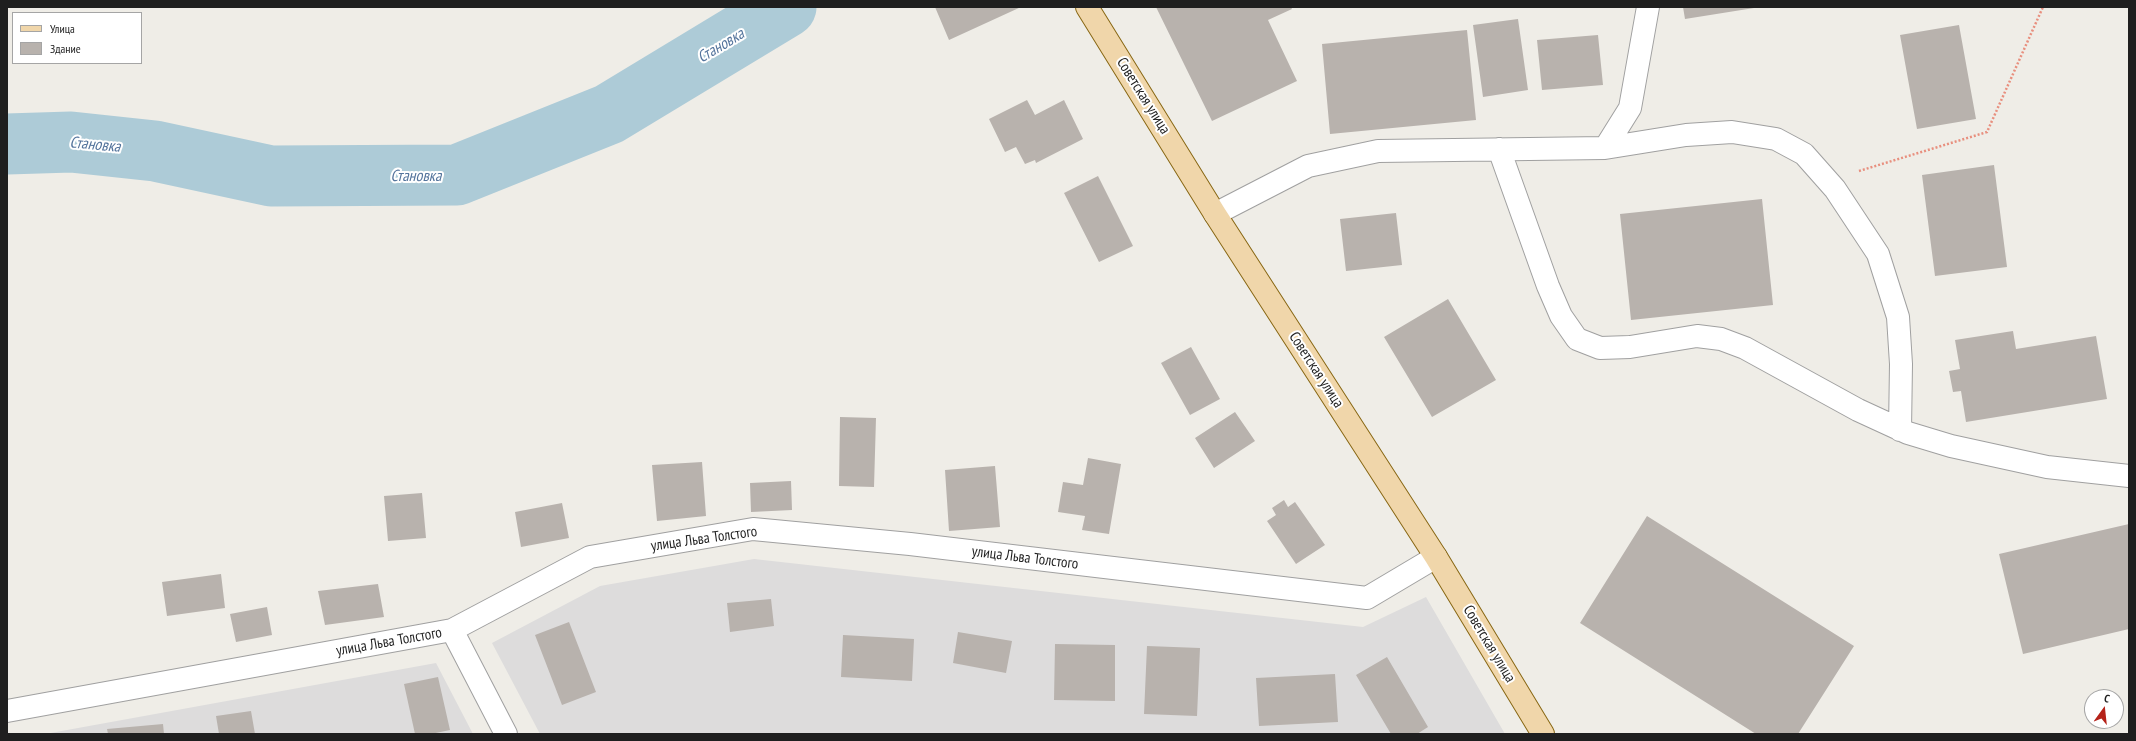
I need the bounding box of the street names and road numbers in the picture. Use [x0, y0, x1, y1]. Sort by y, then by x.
street label: Советская улица [1112, 54, 1174, 138]
street label: Советская улица [1285, 329, 1347, 411]
street label: улица Льва Толстого [650, 523, 758, 555]
street label: улица Льва Толстого [971, 543, 1079, 573]
street label: Советская улица [1459, 602, 1519, 686]
street label: улица Льва Толстого [335, 624, 443, 660]

